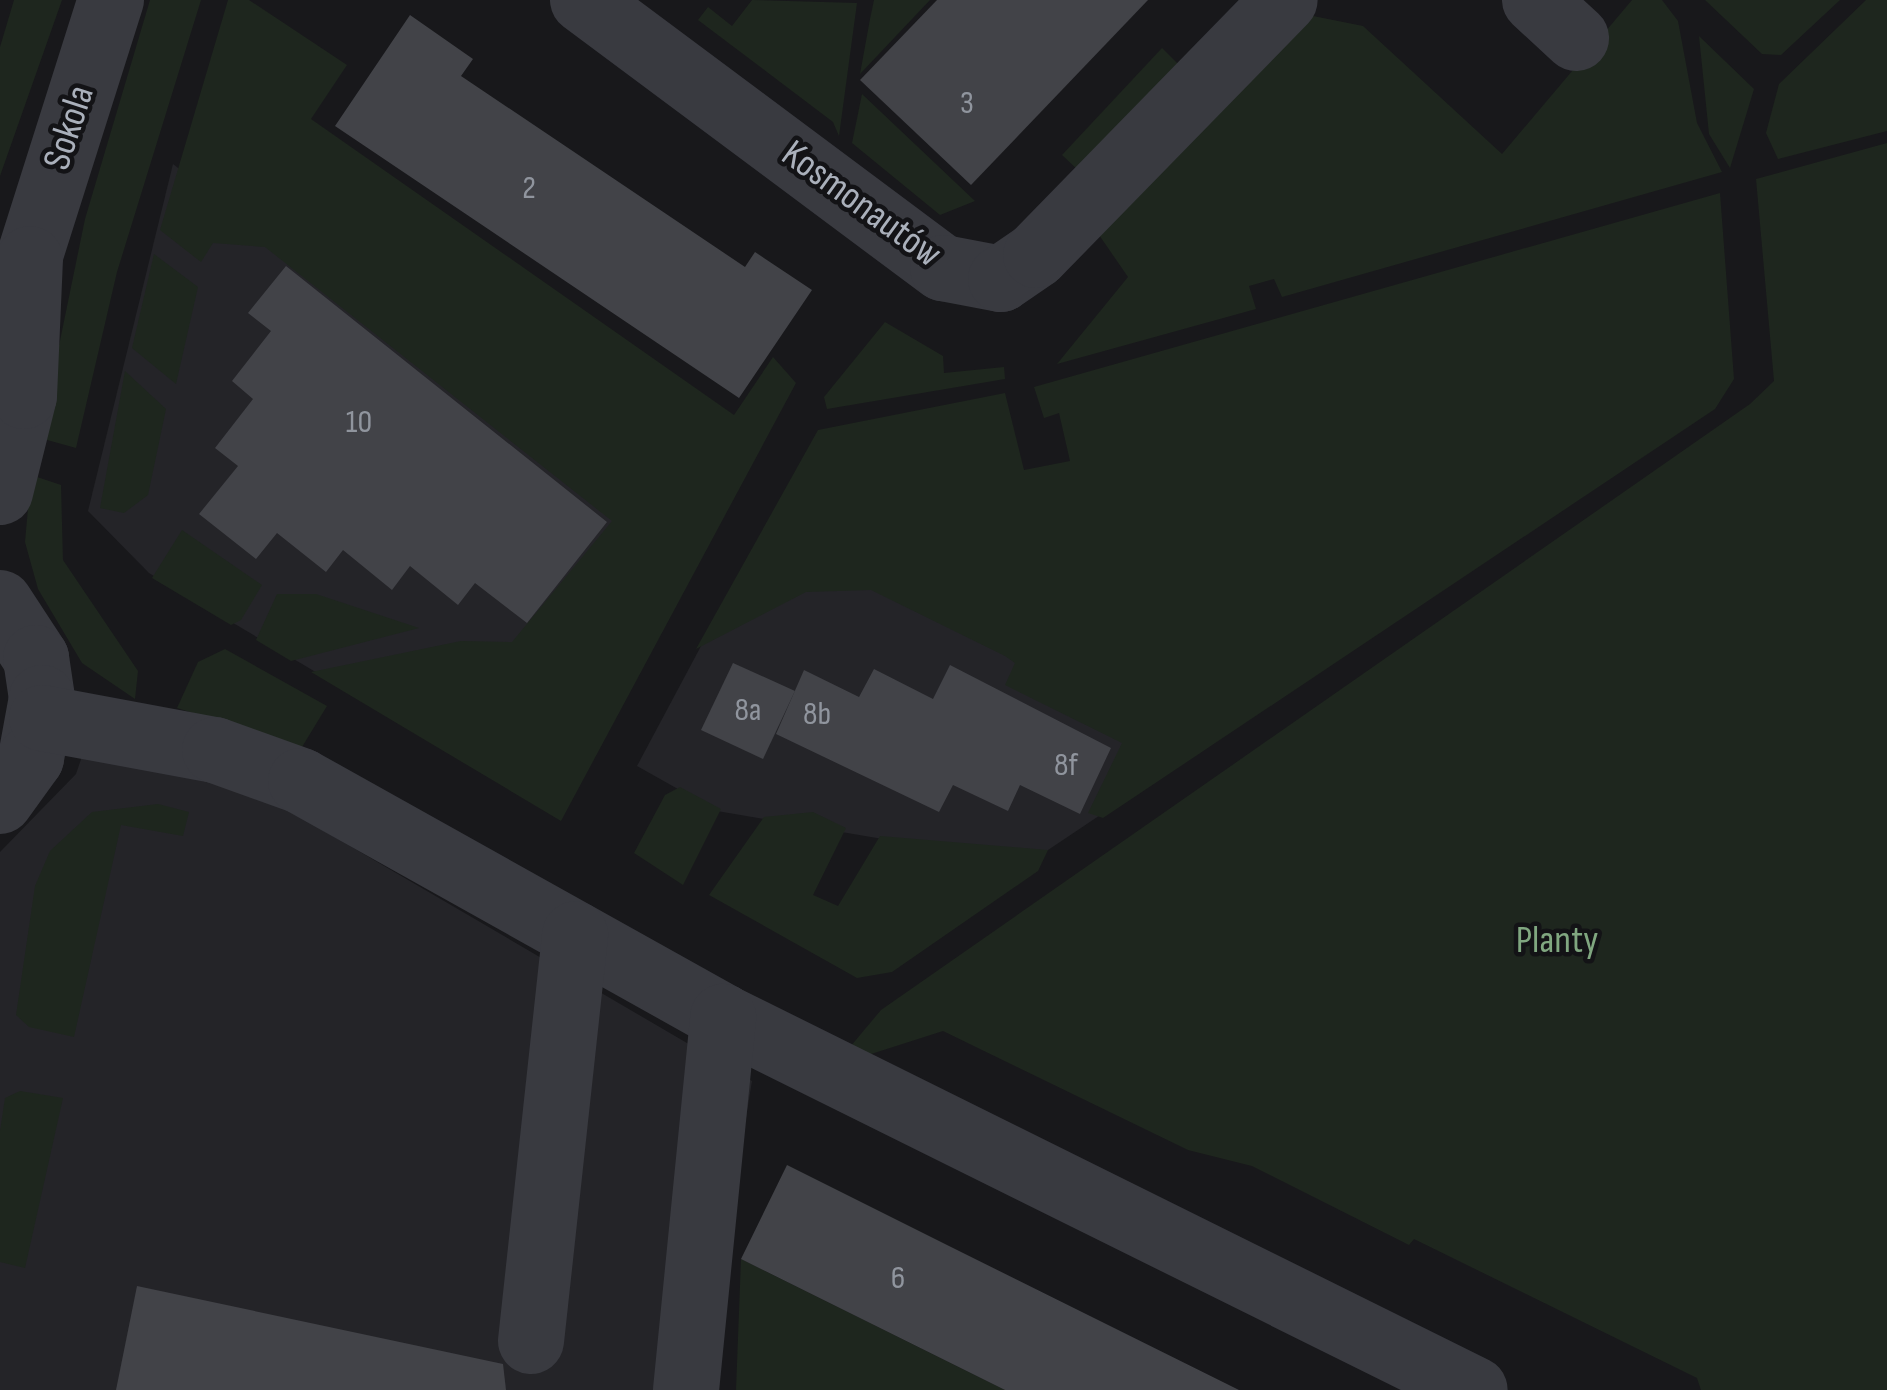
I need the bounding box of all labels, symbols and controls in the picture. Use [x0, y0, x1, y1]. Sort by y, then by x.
street label: Sokola [35, 80, 105, 176]
house number: 3 [960, 84, 974, 124]
street label: Kosmonautów [772, 131, 950, 279]
house number: 2 [522, 169, 536, 209]
house number: 10 [346, 403, 372, 443]
house number: 8a [734, 691, 762, 731]
house number: 8b [803, 695, 831, 735]
house number: 8f [1054, 746, 1078, 786]
park label: Planty [1516, 918, 1598, 964]
house number: 6 [891, 1259, 905, 1299]

